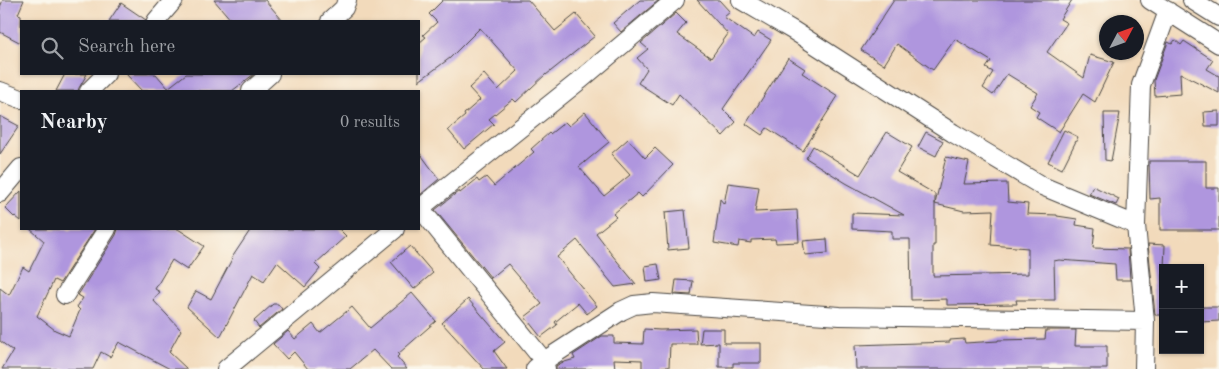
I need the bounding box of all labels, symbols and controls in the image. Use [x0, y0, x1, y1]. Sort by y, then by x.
north arrow [1099, 15, 1144, 60]
search box [20, 20, 420, 75]
icon: search [38, 34, 66, 62]
text: Search here [78, 38, 175, 57]
text: Nearby [40, 112, 108, 133]
text: 0 results [340, 115, 400, 131]
map controls [1159, 264, 1204, 354]
button: + [1159, 264, 1204, 309]
button: − [1159, 309, 1204, 354]

